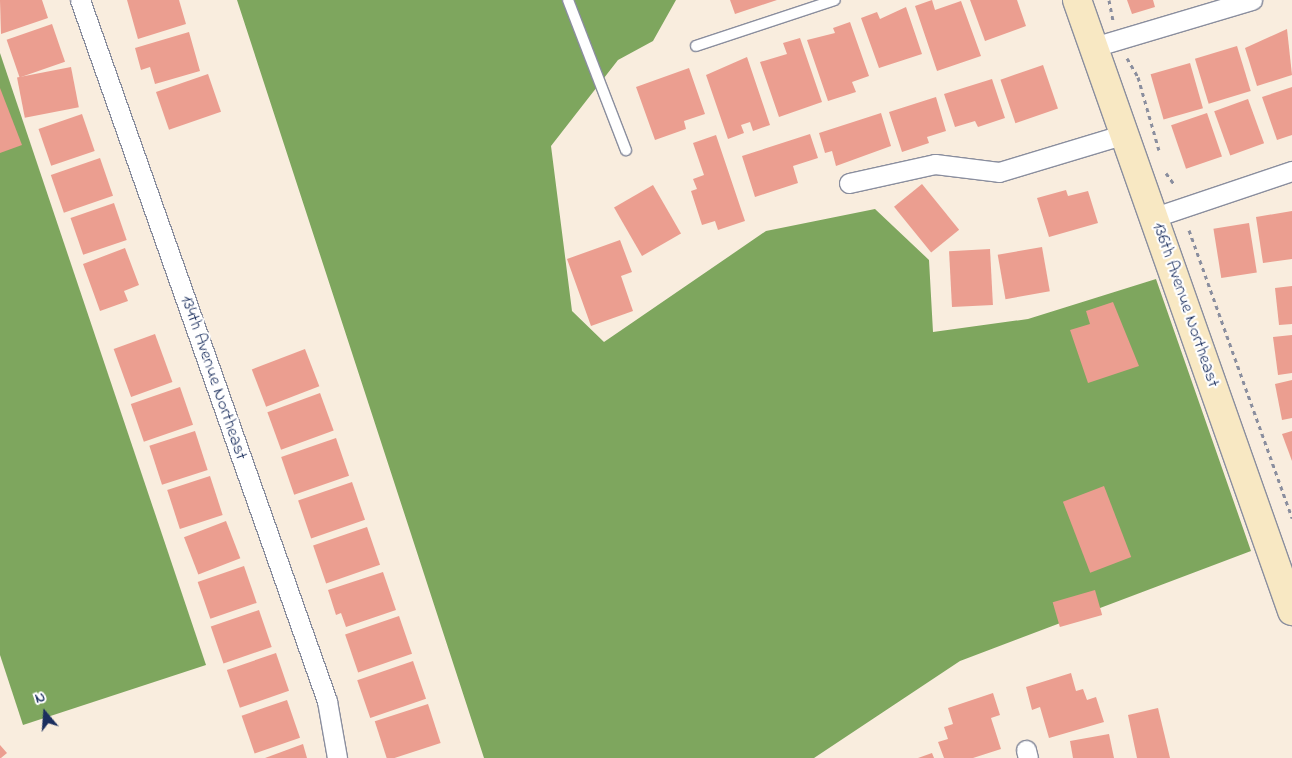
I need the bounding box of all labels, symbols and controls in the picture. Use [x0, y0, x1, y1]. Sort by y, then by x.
street label: 136th Avenue Northeast [1147, 220, 1223, 390]
street label: 134th Avenue Northeast [175, 293, 251, 463]
text: N [32, 687, 48, 710]
north arrow [20, 688, 70, 738]

